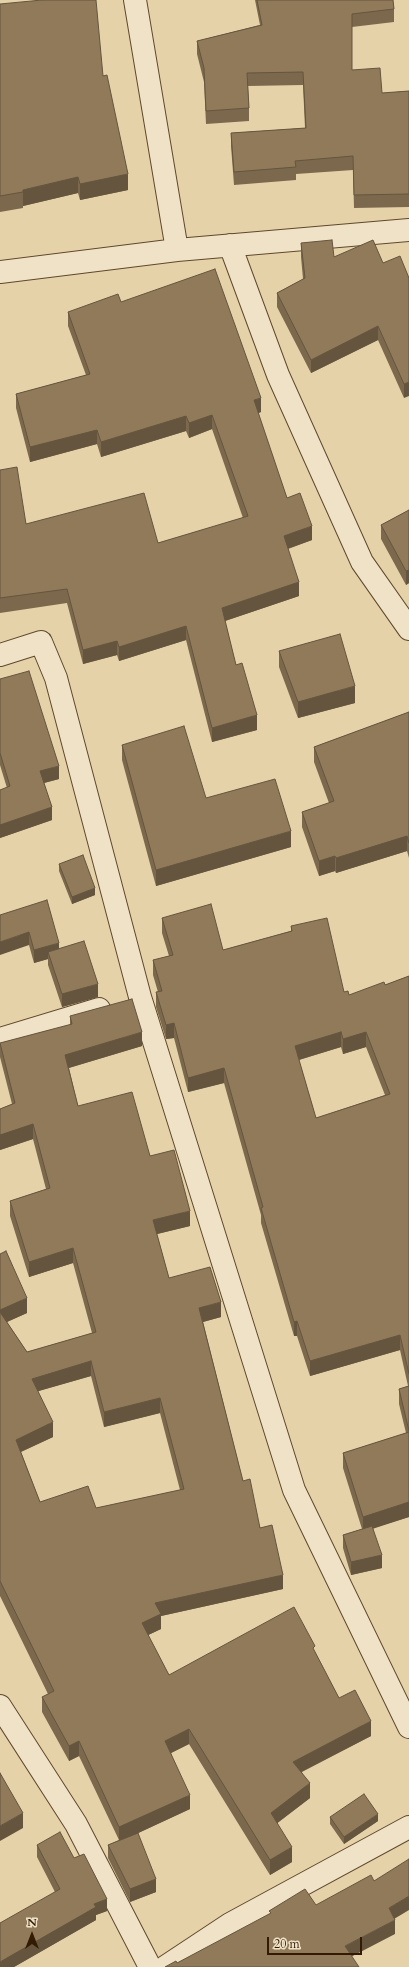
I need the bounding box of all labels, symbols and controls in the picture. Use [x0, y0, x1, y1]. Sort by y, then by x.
north arrow [12, 1915, 52, 1955]
text: N [27, 1915, 37, 1930]
scale bar [269, 1929, 364, 1955]
text: 20 m [274, 1936, 300, 1952]

